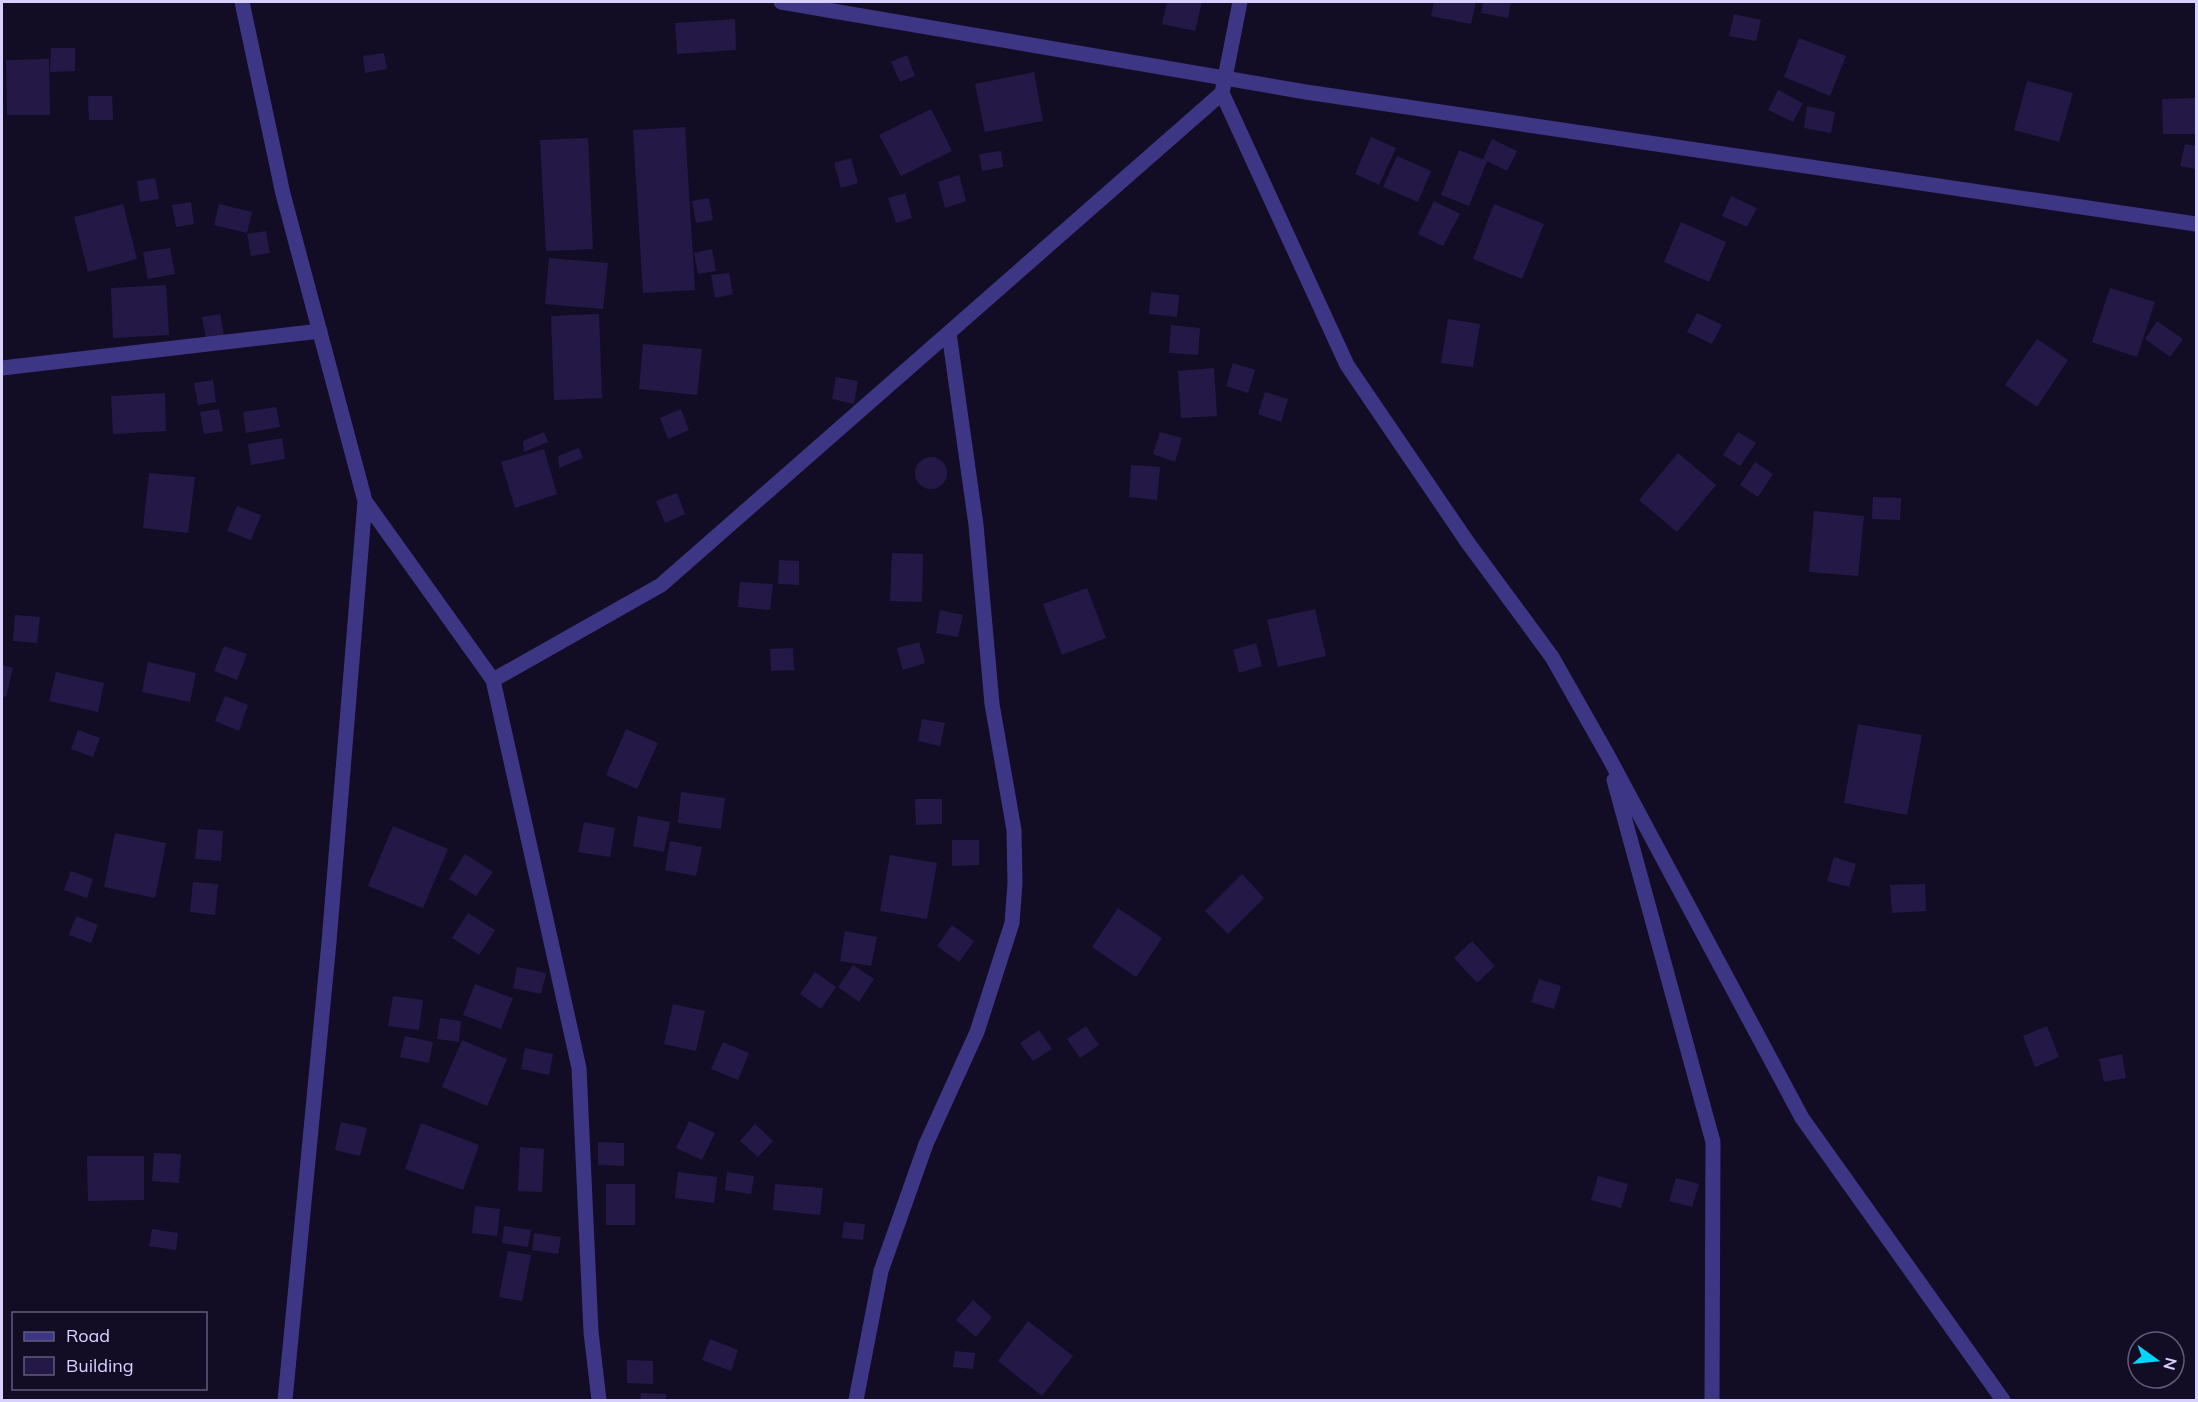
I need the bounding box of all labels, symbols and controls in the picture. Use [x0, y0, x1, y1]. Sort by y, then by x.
legend [12, 1312, 207, 1390]
text: Road [66, 1324, 110, 1347]
north arrow [2126, 1330, 2186, 1390]
text: Building [66, 1354, 134, 1377]
text: N [2159, 1355, 2182, 1372]

